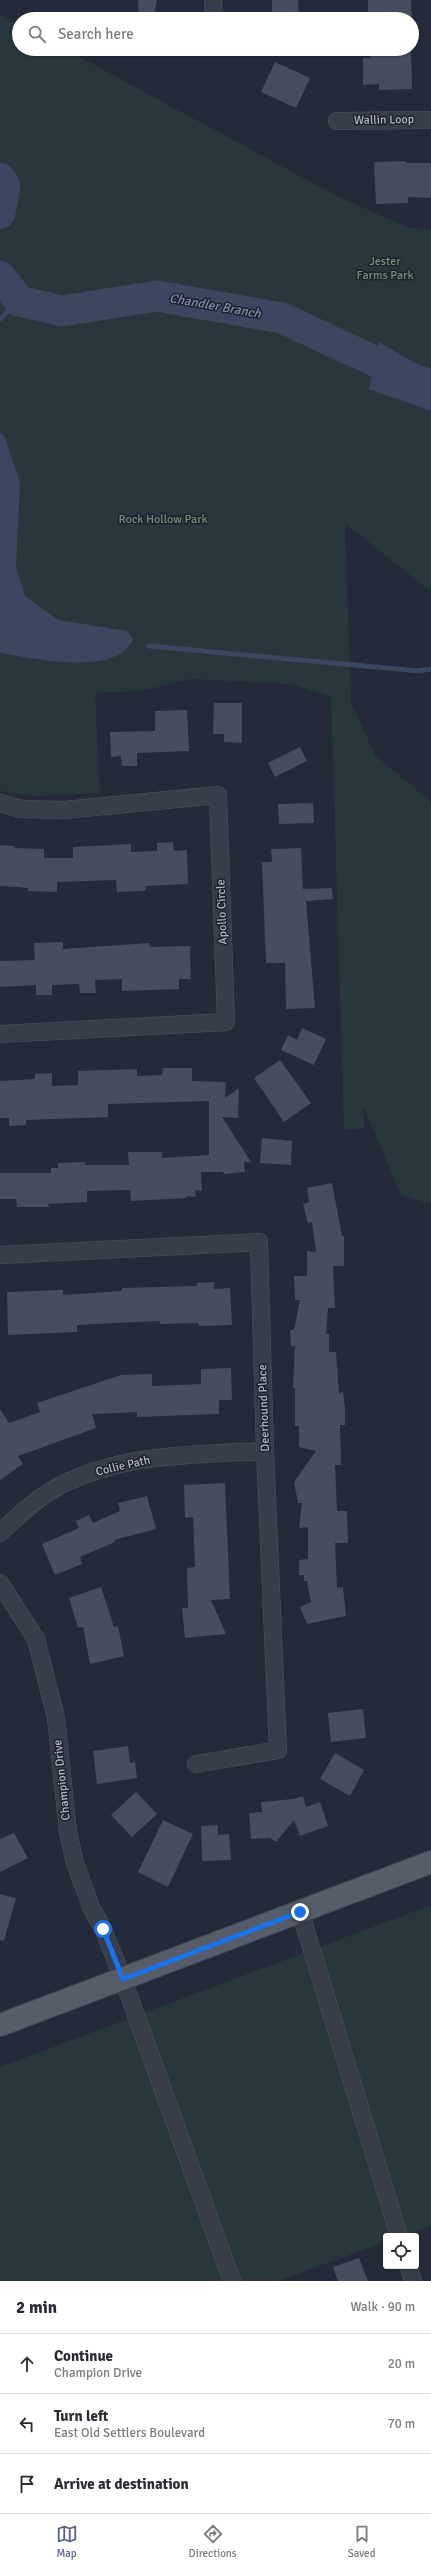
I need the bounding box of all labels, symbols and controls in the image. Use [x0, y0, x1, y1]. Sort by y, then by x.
search box [12, 12, 419, 56]
icon: search [26, 23, 48, 45]
text: Search here [58, 25, 134, 43]
street label: Wallin Loop [354, 112, 414, 128]
park label: Jester Farms Park [357, 254, 413, 283]
water label: Chandler Branch [168, 290, 263, 322]
park label: Rock Hollow Park [118, 512, 208, 527]
street label: Apollo Circle [213, 879, 231, 945]
street label: Deerhound Place [255, 1364, 273, 1452]
street label: Collie Path [94, 1452, 152, 1480]
street label: Champion Drive [50, 1739, 74, 1821]
route end [291, 1903, 309, 1921]
route start [94, 1920, 112, 1938]
map controls [383, 2233, 419, 2269]
button: locate [383, 2233, 419, 2269]
text: 2 min [16, 2297, 57, 2318]
text: Walk · 90 m [351, 2299, 415, 2315]
text: Continue [54, 2347, 113, 2365]
icon: ahead [16, 2353, 38, 2375]
text: 20 m [388, 2356, 415, 2372]
text: Champion Drive [54, 2365, 142, 2381]
text: Turn left [54, 2407, 108, 2425]
icon: left [16, 2413, 38, 2435]
text: 70 m [388, 2416, 415, 2432]
text: East Old Settlers Boulevard [54, 2425, 205, 2441]
icon: arrive [16, 2473, 38, 2495]
text: Arrive at destination [54, 2475, 189, 2493]
tab: Map [56, 2523, 78, 2560]
tab: Directions [189, 2523, 237, 2560]
tab: Saved [348, 2523, 375, 2560]

